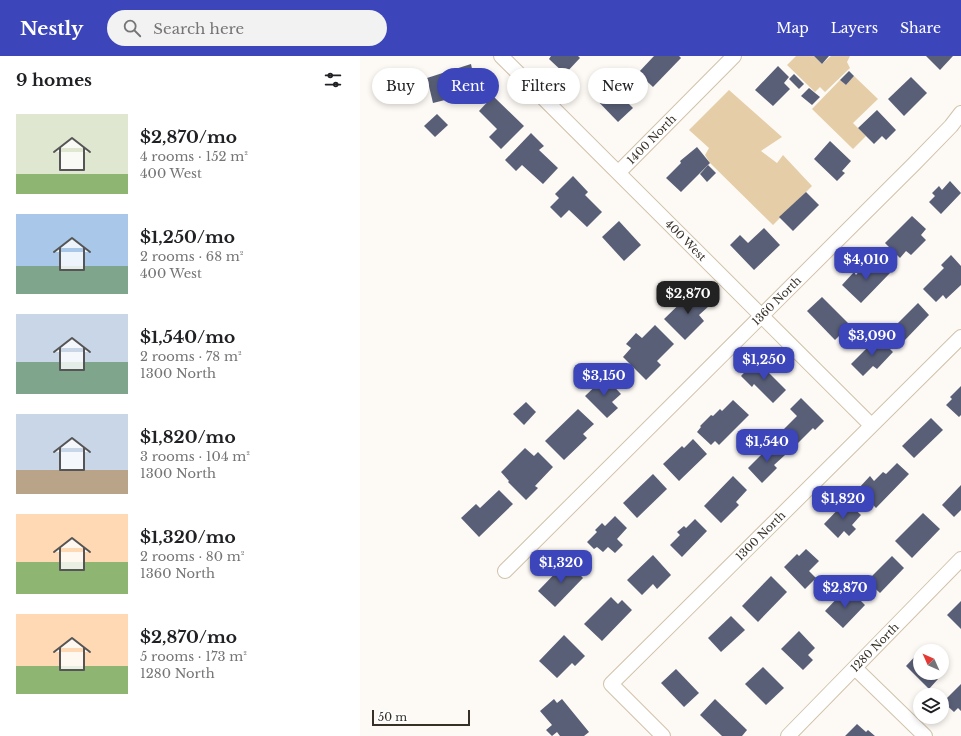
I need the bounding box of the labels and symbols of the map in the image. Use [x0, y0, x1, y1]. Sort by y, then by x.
street label: 1400 North [624, 111, 679, 167]
street label: 400 West [662, 217, 710, 264]
pin: $4,010 [833, 247, 899, 281]
street label: 1360 North [749, 273, 804, 328]
pin: $2,870 [655, 281, 721, 315]
pin: $3,090 [839, 323, 905, 357]
pin: $1,250 [731, 347, 797, 381]
pin: $3,150 [571, 363, 637, 397]
pin: $1,540 [734, 429, 800, 463]
pin: $1,820 [810, 486, 876, 520]
street label: 1300 North [733, 508, 789, 563]
pin: $1,320 [528, 550, 594, 584]
pin: $2,870 [812, 575, 878, 609]
street label: 1280 North [848, 620, 902, 675]
north arrow [913, 644, 949, 680]
scale bar [372, 708, 470, 727]

